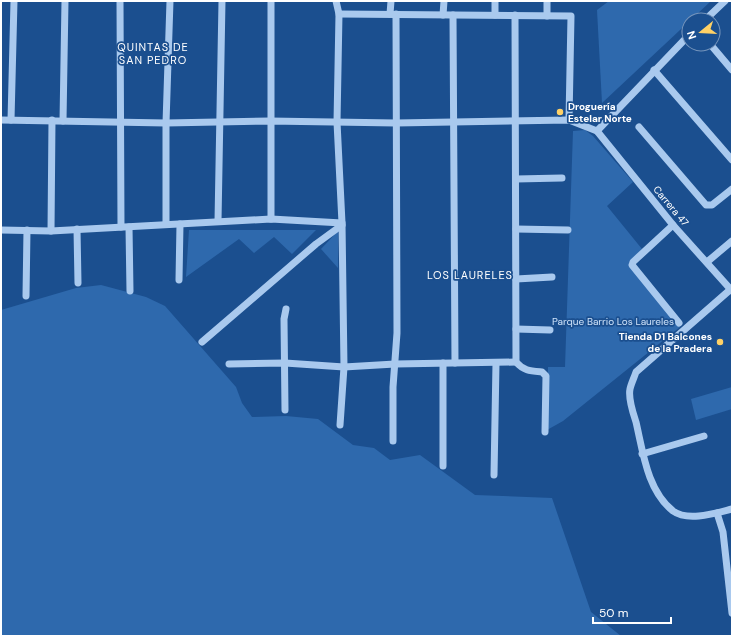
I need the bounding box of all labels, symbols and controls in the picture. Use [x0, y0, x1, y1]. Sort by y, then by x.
north arrow [681, 12, 721, 52]
text: N [684, 29, 699, 41]
district label: QUINTAS DE SAN PEDRO [117, 40, 189, 67]
place label: Droguería Estelar Norte [568, 100, 632, 125]
marker: Droguería Estelar Norte [555, 107, 565, 117]
street label: Carrera 47 [650, 183, 692, 229]
district label: LOS LAURELES [427, 268, 513, 282]
park label: Parque Barrio Los Laureles [552, 315, 674, 328]
place label: Tienda D1 Balcones de la Pradera [619, 330, 712, 355]
marker: Tienda D1 Balcones de la Pradera [715, 337, 725, 347]
scale bar [593, 599, 671, 625]
text: 50 m [599, 605, 628, 621]

